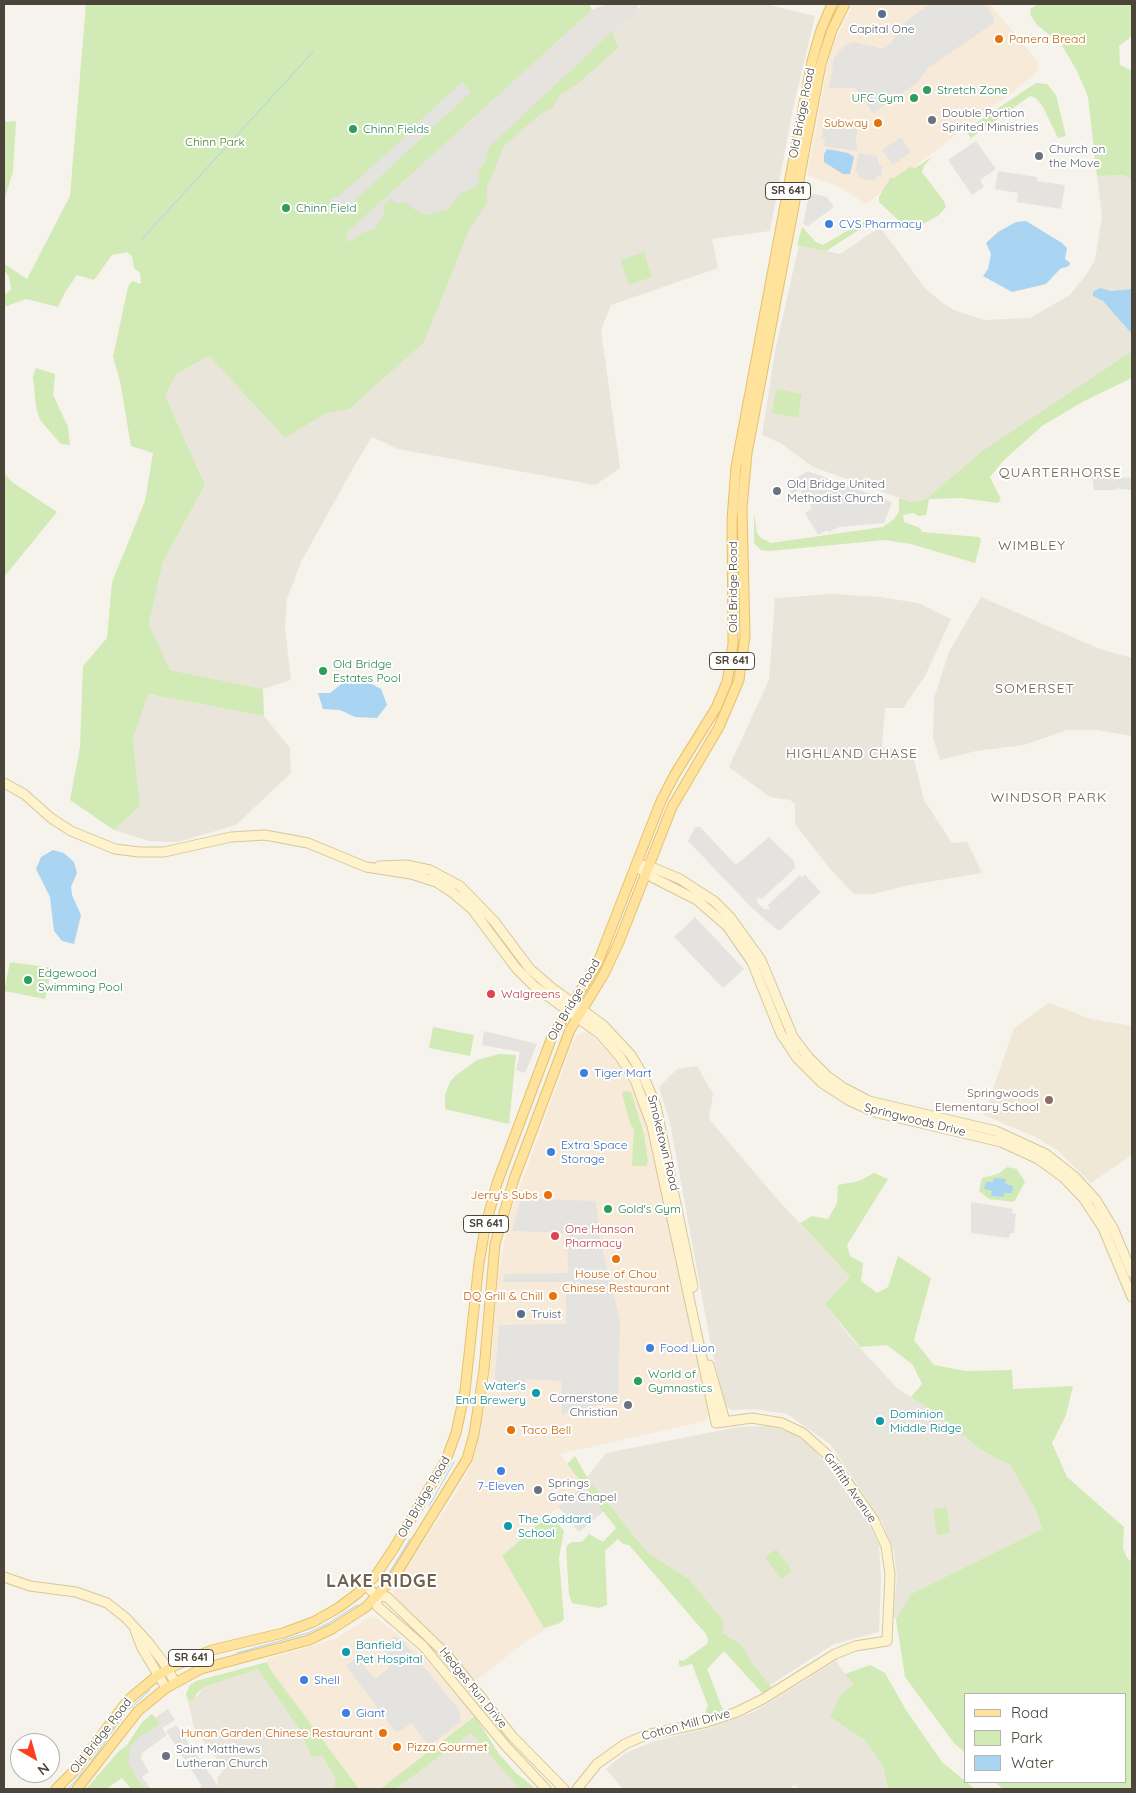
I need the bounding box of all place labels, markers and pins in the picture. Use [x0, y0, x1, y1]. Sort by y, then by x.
marker: Capital One [876, 8, 888, 20]
place label: Capital One [849, 22, 915, 36]
place label: Panera Bread [1009, 32, 1086, 46]
marker: Panera Bread [993, 33, 1005, 45]
place label: Stretch Zone [937, 83, 1008, 97]
marker: Stretch Zone [921, 84, 933, 96]
place label: UFC Gym [852, 91, 904, 105]
marker: UFC Gym [908, 92, 920, 104]
place label: Double Portion Spirited Ministries [942, 106, 1038, 134]
marker: Double Portion Spirited Ministries [926, 114, 938, 126]
place label: Subway [824, 116, 868, 130]
marker: Subway [872, 117, 884, 129]
place label: Chinn Fields [363, 122, 429, 136]
marker: Chinn Fields [347, 123, 359, 135]
place label: Church on the Move [1049, 142, 1105, 170]
marker: Church on the Move [1033, 150, 1045, 162]
place label: Chinn Field [296, 201, 356, 215]
marker: Chinn Field [280, 202, 292, 214]
place label: CVS Pharmacy [839, 217, 922, 231]
marker: CVS Pharmacy [823, 218, 835, 230]
place label: Old Bridge United Methodist Church [787, 477, 885, 505]
marker: Old Bridge United Methodist Church [771, 485, 783, 497]
place label: Old Bridge Estates Pool [333, 657, 401, 685]
marker: Old Bridge Estates Pool [317, 665, 329, 677]
place label: Edgewood Swimming Pool [38, 966, 123, 994]
marker: Edgewood Swimming Pool [22, 974, 34, 986]
place label: Walgreens [501, 987, 560, 1001]
marker: Walgreens [485, 988, 497, 1000]
place label: Tiger Mart [594, 1066, 652, 1080]
marker: Tiger Mart [578, 1067, 590, 1079]
place label: Springwoods Elementary School [935, 1086, 1039, 1114]
marker: Springwoods Elementary School [1043, 1094, 1055, 1106]
place label: Extra Space Storage [561, 1138, 628, 1166]
marker: Extra Space Storage [545, 1146, 557, 1158]
place label: Jerry's Subs [471, 1188, 538, 1202]
marker: Jerry's Subs [542, 1189, 554, 1201]
place label: Gold's Gym [618, 1202, 681, 1216]
marker: Gold's Gym [602, 1203, 614, 1215]
place label: One Hanson Pharmacy [565, 1222, 634, 1250]
marker: One Hanson Pharmacy [549, 1230, 561, 1242]
marker: House of Chou Chinese Restaurant [610, 1253, 622, 1265]
place label: House of Chou Chinese Restaurant [562, 1267, 670, 1295]
place label: DQ Grill & Chill [463, 1289, 543, 1303]
marker: DQ Grill & Chill [547, 1290, 559, 1302]
place label: Truist [531, 1307, 561, 1321]
marker: Truist [515, 1308, 527, 1320]
place label: Food Lion [660, 1341, 715, 1355]
marker: Food Lion [644, 1342, 656, 1354]
place label: World of Gymnastics [648, 1367, 712, 1395]
marker: World of Gymnastics [632, 1375, 644, 1387]
place label: Water's End Brewery [456, 1379, 526, 1407]
marker: Water's End Brewery [530, 1387, 542, 1399]
place label: Cornerstone Christian [549, 1391, 618, 1419]
marker: Cornerstone Christian [622, 1399, 634, 1411]
place label: Dominion Middle Ridge [890, 1407, 962, 1435]
marker: Dominion Middle Ridge [874, 1415, 886, 1427]
place label: Taco Bell [521, 1423, 571, 1437]
marker: Taco Bell [505, 1424, 517, 1436]
marker: 7-Eleven [495, 1465, 507, 1477]
place label: Springs Gate Chapel [548, 1476, 617, 1504]
place label: 7-Eleven [477, 1479, 525, 1493]
marker: Springs Gate Chapel [532, 1484, 544, 1496]
place label: The Goddard School [518, 1512, 591, 1540]
marker: The Goddard School [502, 1520, 514, 1532]
place label: Banfield Pet Hospital [356, 1638, 423, 1666]
marker: Banfield Pet Hospital [340, 1646, 352, 1658]
place label: Shell [314, 1673, 340, 1687]
marker: Shell [298, 1674, 310, 1686]
place label: Giant [356, 1706, 385, 1720]
marker: Giant [340, 1707, 352, 1719]
place label: Hunan Garden Chinese Restaurant [181, 1726, 373, 1740]
marker: Hunan Garden Chinese Restaurant [377, 1727, 389, 1739]
place label: Pizza Gourmet [407, 1740, 488, 1754]
marker: Pizza Gourmet [391, 1741, 403, 1753]
place label: Saint Matthews Lutheran Church [176, 1742, 268, 1770]
marker: Saint Matthews Lutheran Church [160, 1750, 172, 1762]

